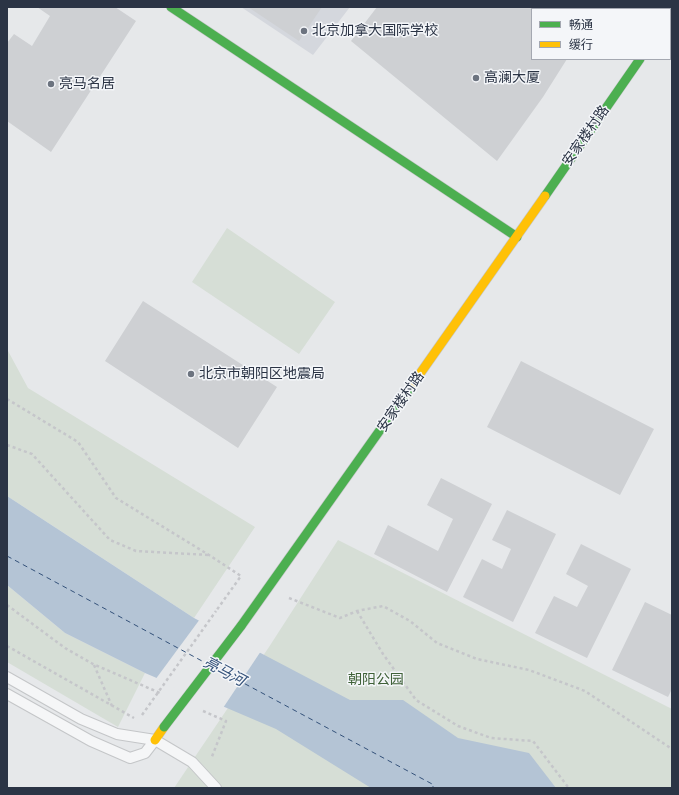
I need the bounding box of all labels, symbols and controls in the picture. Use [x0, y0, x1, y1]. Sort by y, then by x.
legend [531, 8, 671, 60]
text: 畅通 [569, 16, 593, 33]
place label: 北京加拿大国际学校 [312, 23, 438, 39]
marker: 北京加拿大国际学校 [299, 26, 309, 36]
text: 缓行 [569, 36, 593, 53]
place label: 高澜大厦 [484, 70, 540, 86]
marker: 高澜大厦 [471, 73, 481, 83]
place label: 亮马名居 [59, 76, 115, 92]
marker: 亮马名居 [46, 79, 56, 89]
street label: 安家楼村路 [559, 103, 613, 169]
place label: 北京市朝阳区地震局 [199, 366, 325, 382]
marker: 北京市朝阳区地震局 [186, 369, 196, 379]
street label: 安家楼村路 [374, 369, 428, 435]
water label: 亮马河 [200, 653, 248, 691]
park label: 朝阳公园 [348, 672, 404, 688]

